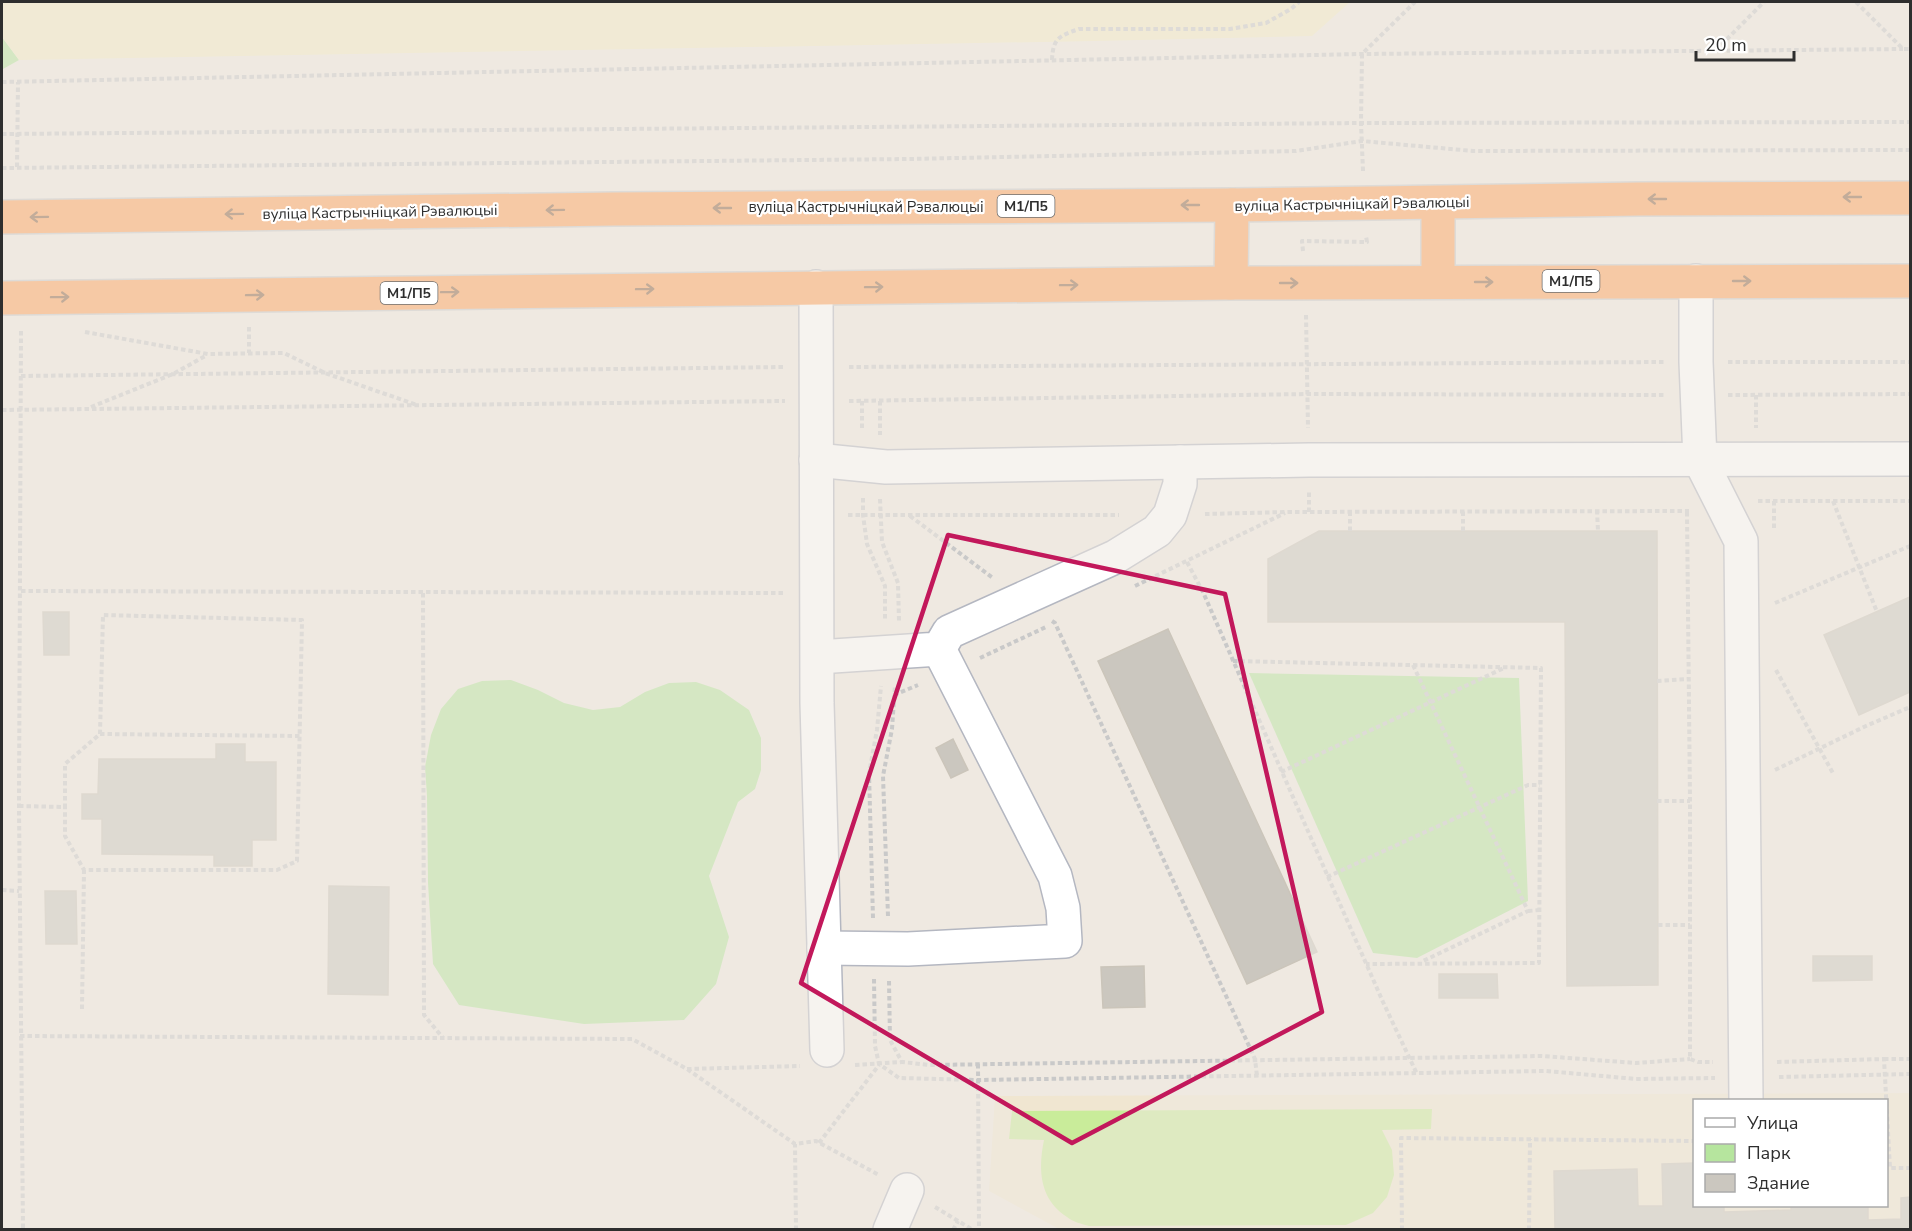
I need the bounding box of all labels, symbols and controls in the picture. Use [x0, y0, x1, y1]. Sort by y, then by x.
scale bar [1696, 24, 1794, 62]
text: 20 m [1705, 33, 1747, 57]
one-way arrow [1843, 191, 1863, 203]
street label: вуліца Кастрычніцкай Рэвалюцыі [1234, 192, 1470, 216]
one-way arrow [1648, 193, 1668, 205]
road number: М1/П5 [998, 195, 1054, 217]
street label: вуліца Кастрычніцкай Рэвалюцыі [748, 197, 984, 217]
one-way arrow [1181, 199, 1201, 211]
street label: вуліца Кастрычніцкай Рэвалюцыі [262, 200, 498, 224]
one-way arrow [713, 202, 733, 214]
one-way arrow [546, 204, 566, 216]
one-way arrow [225, 208, 245, 220]
one-way arrow [30, 211, 50, 223]
road number: М1/П5 [1542, 270, 1600, 292]
one-way arrow [1732, 275, 1752, 287]
one-way arrow [1474, 276, 1494, 288]
one-way arrow [1279, 277, 1299, 289]
one-way arrow [1059, 279, 1079, 291]
one-way arrow [864, 281, 884, 293]
road number: М1/П5 [380, 282, 438, 304]
one-way arrow [634, 284, 654, 295]
one-way arrow [439, 286, 459, 298]
one-way arrow [244, 289, 264, 300]
one-way arrow [49, 291, 69, 303]
legend [1693, 1099, 1888, 1207]
text: Улица [1746, 1111, 1798, 1135]
text: Парк [1747, 1141, 1791, 1165]
text: Здание [1747, 1171, 1810, 1195]

